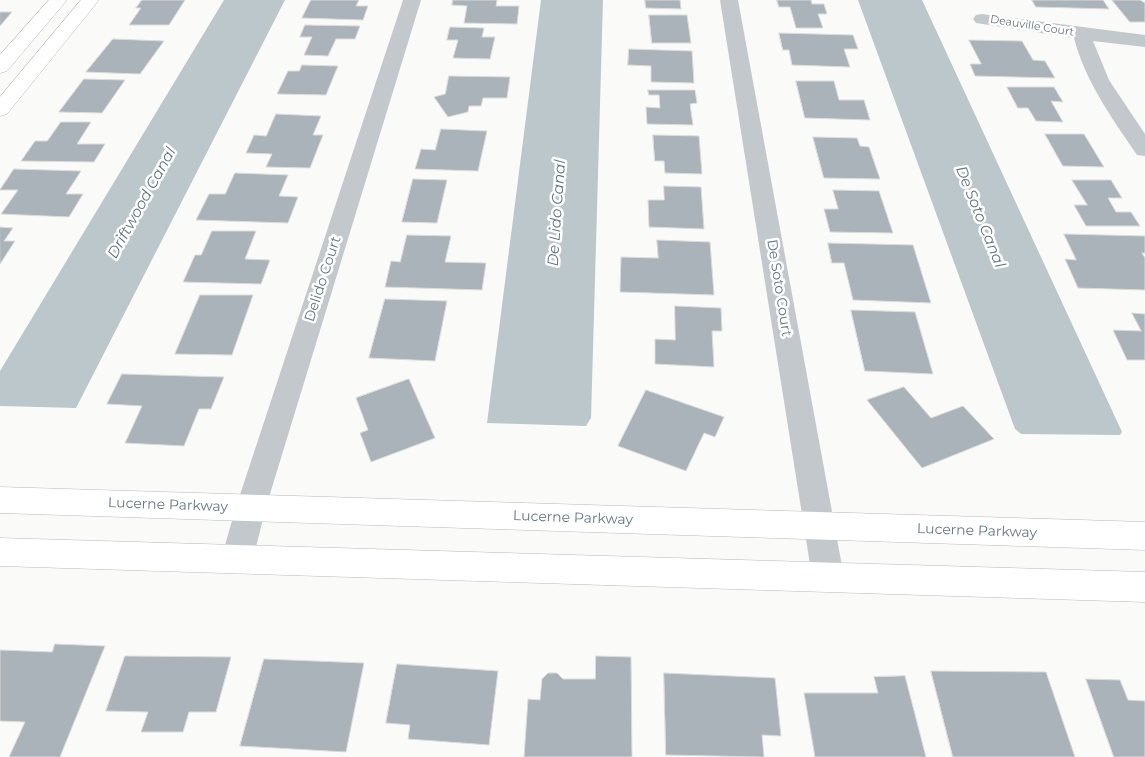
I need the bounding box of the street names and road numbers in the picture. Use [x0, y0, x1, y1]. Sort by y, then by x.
street label: Deauville Court [989, 13, 1075, 39]
street label: Delido Court [301, 234, 345, 324]
street label: De Soto Court [763, 238, 795, 338]
street label: Lucerne Parkway [108, 495, 228, 515]
street label: Lucerne Parkway [513, 508, 633, 528]
street label: Lucerne Parkway [917, 521, 1037, 541]

